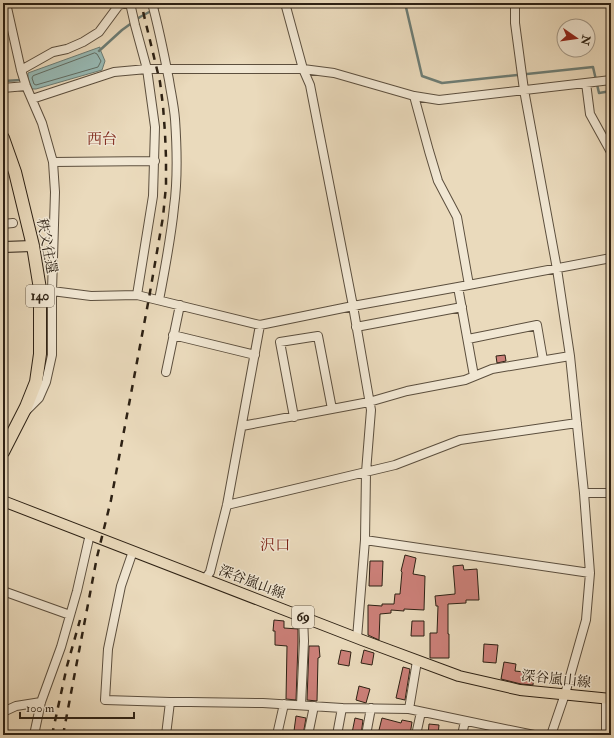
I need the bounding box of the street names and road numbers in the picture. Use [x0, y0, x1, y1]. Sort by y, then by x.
street label: 秩父往還 [33, 217, 61, 275]
road number: 140 [26, 285, 54, 307]
street label: 深谷嵐山線 [216, 562, 288, 602]
road number: 69 [292, 606, 314, 628]
street label: 深谷嵐山線 [520, 667, 592, 691]

